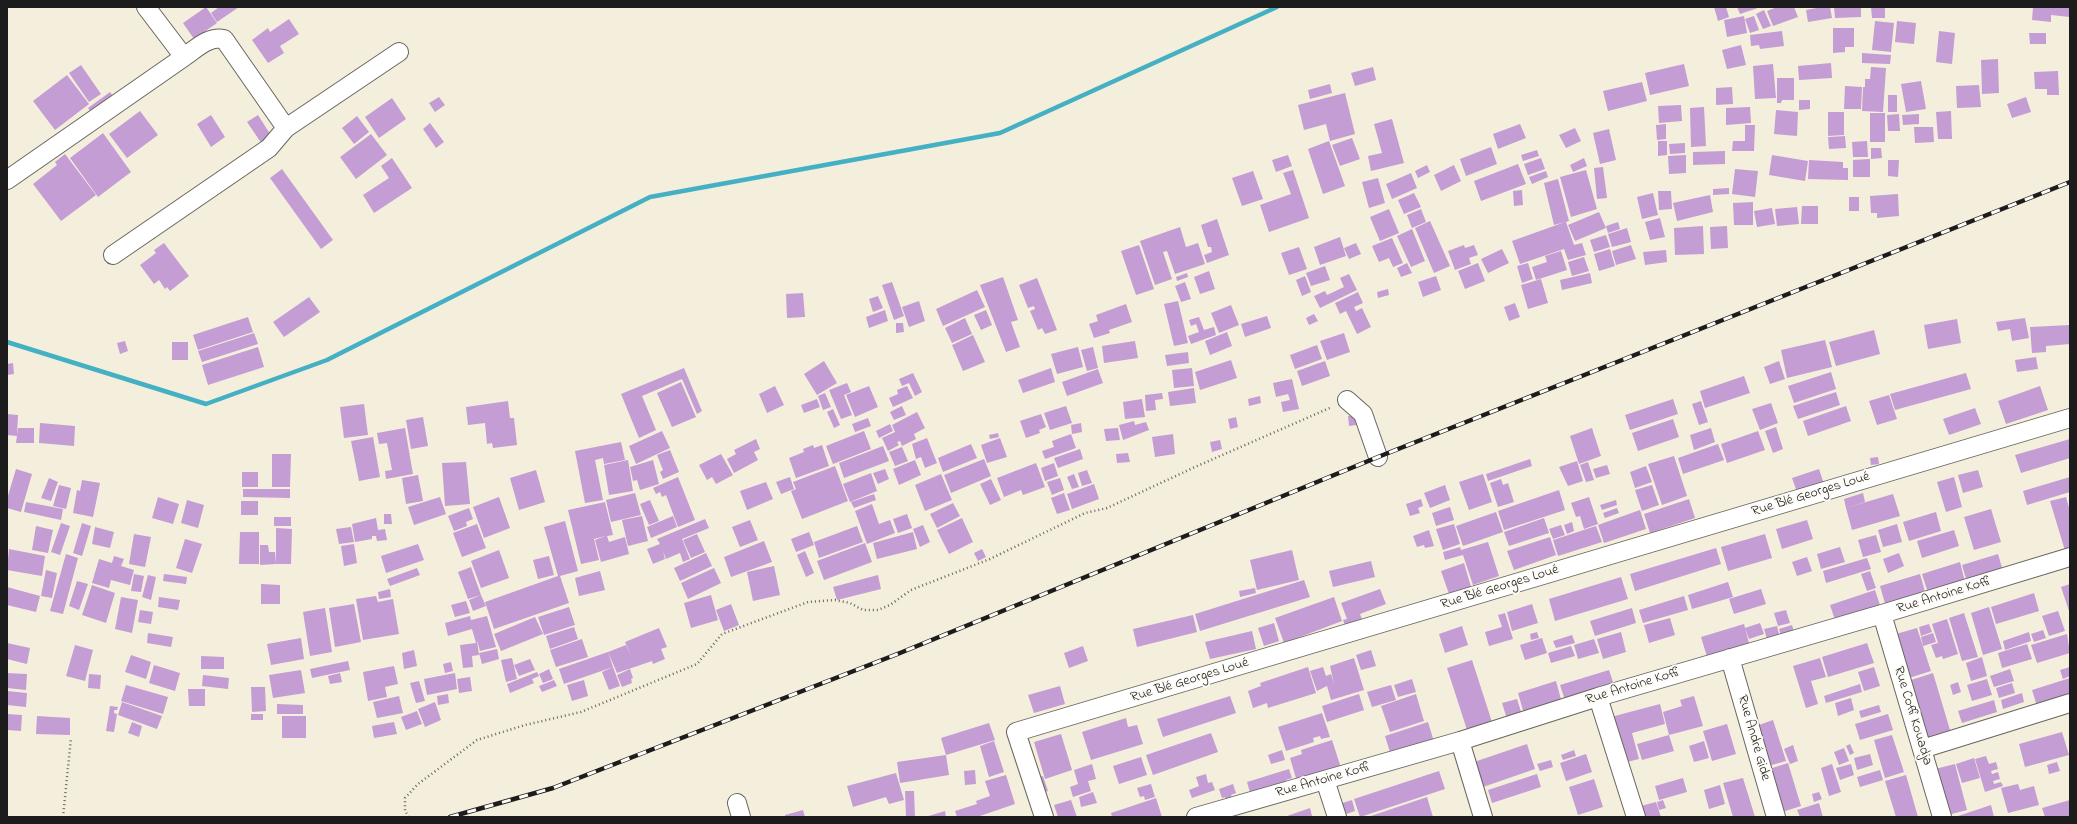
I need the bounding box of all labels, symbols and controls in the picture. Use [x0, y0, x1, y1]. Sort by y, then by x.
street label: Rue Blé Georges Loué [1750, 469, 1872, 521]
street label: Rue Blé Georges Loué [1439, 562, 1561, 614]
street label: Rue Antoine Koffi [1895, 574, 1993, 618]
street label: Rue Blé Georges Loué [1129, 655, 1251, 707]
street label: Rue Antoine Koffi [1584, 665, 1682, 709]
street label: Rue Coffi Kouadja [1889, 665, 1935, 767]
street label: Rue André Gide [1733, 693, 1773, 783]
street label: Rue Antoine Koffi [1274, 760, 1372, 802]

